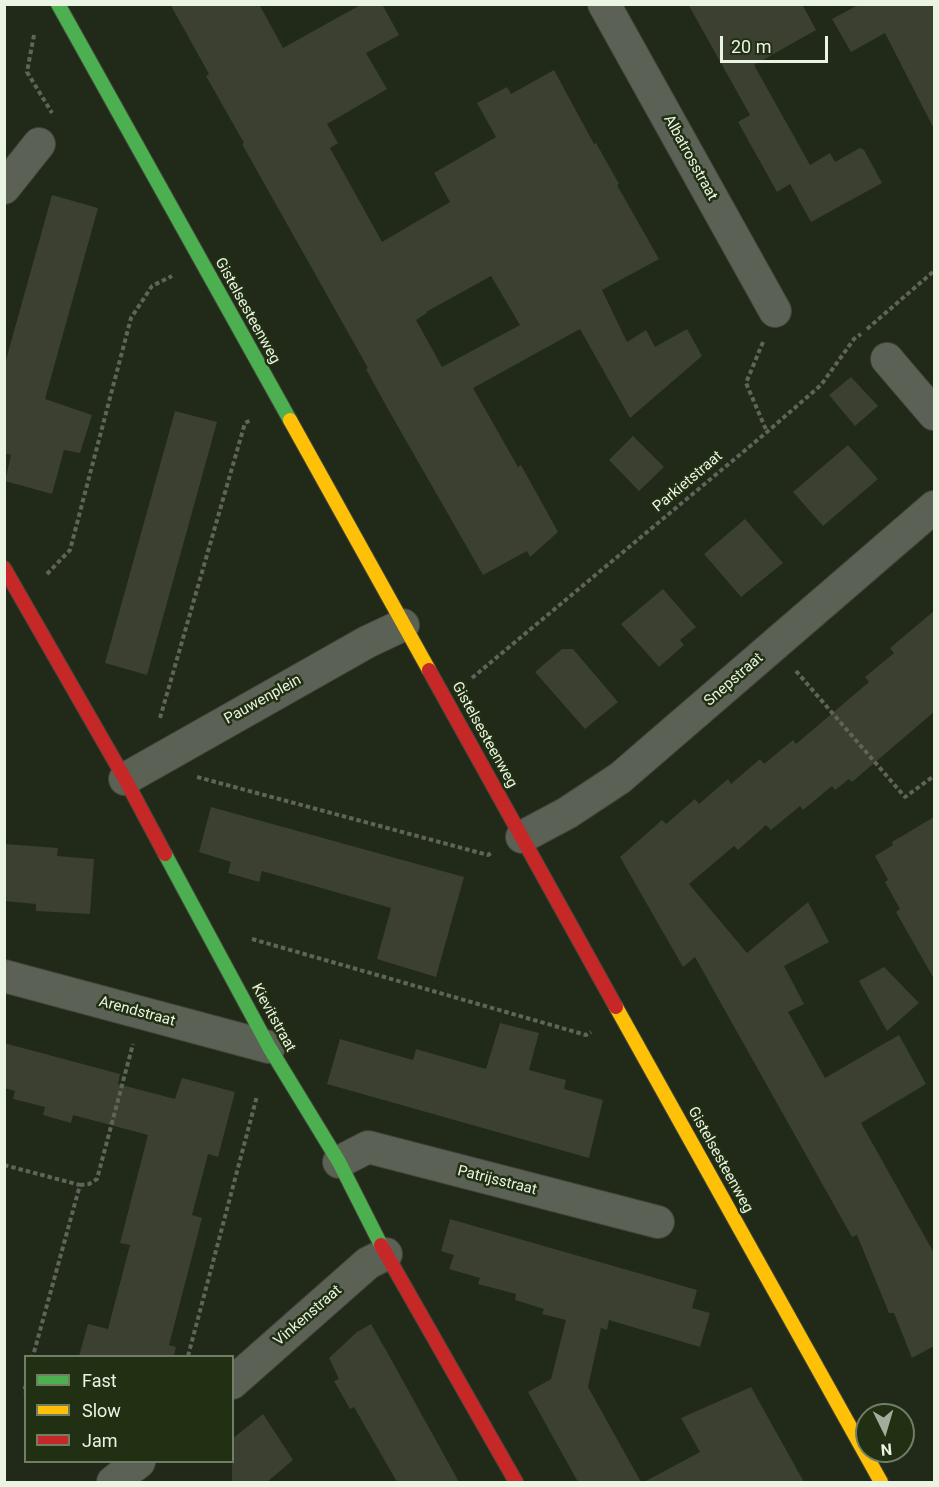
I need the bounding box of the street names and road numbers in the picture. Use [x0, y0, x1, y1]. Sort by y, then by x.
street label: Albatrosstraat [659, 112, 721, 204]
street label: Gistelsesteenweg [210, 255, 284, 367]
street label: Parkietstraat [650, 448, 726, 516]
street label: Snepstraat [701, 650, 767, 710]
street label: Pauwenplein [221, 671, 305, 729]
street label: Gistelsesteenweg [447, 679, 521, 791]
street label: Kievitstraat [247, 981, 299, 1055]
street label: Arendstraat [97, 993, 177, 1031]
street label: Gistelsesteenweg [683, 1104, 757, 1216]
street label: Patrijsstraat [455, 1162, 539, 1200]
street label: Vinkenstraat [270, 1282, 346, 1350]

